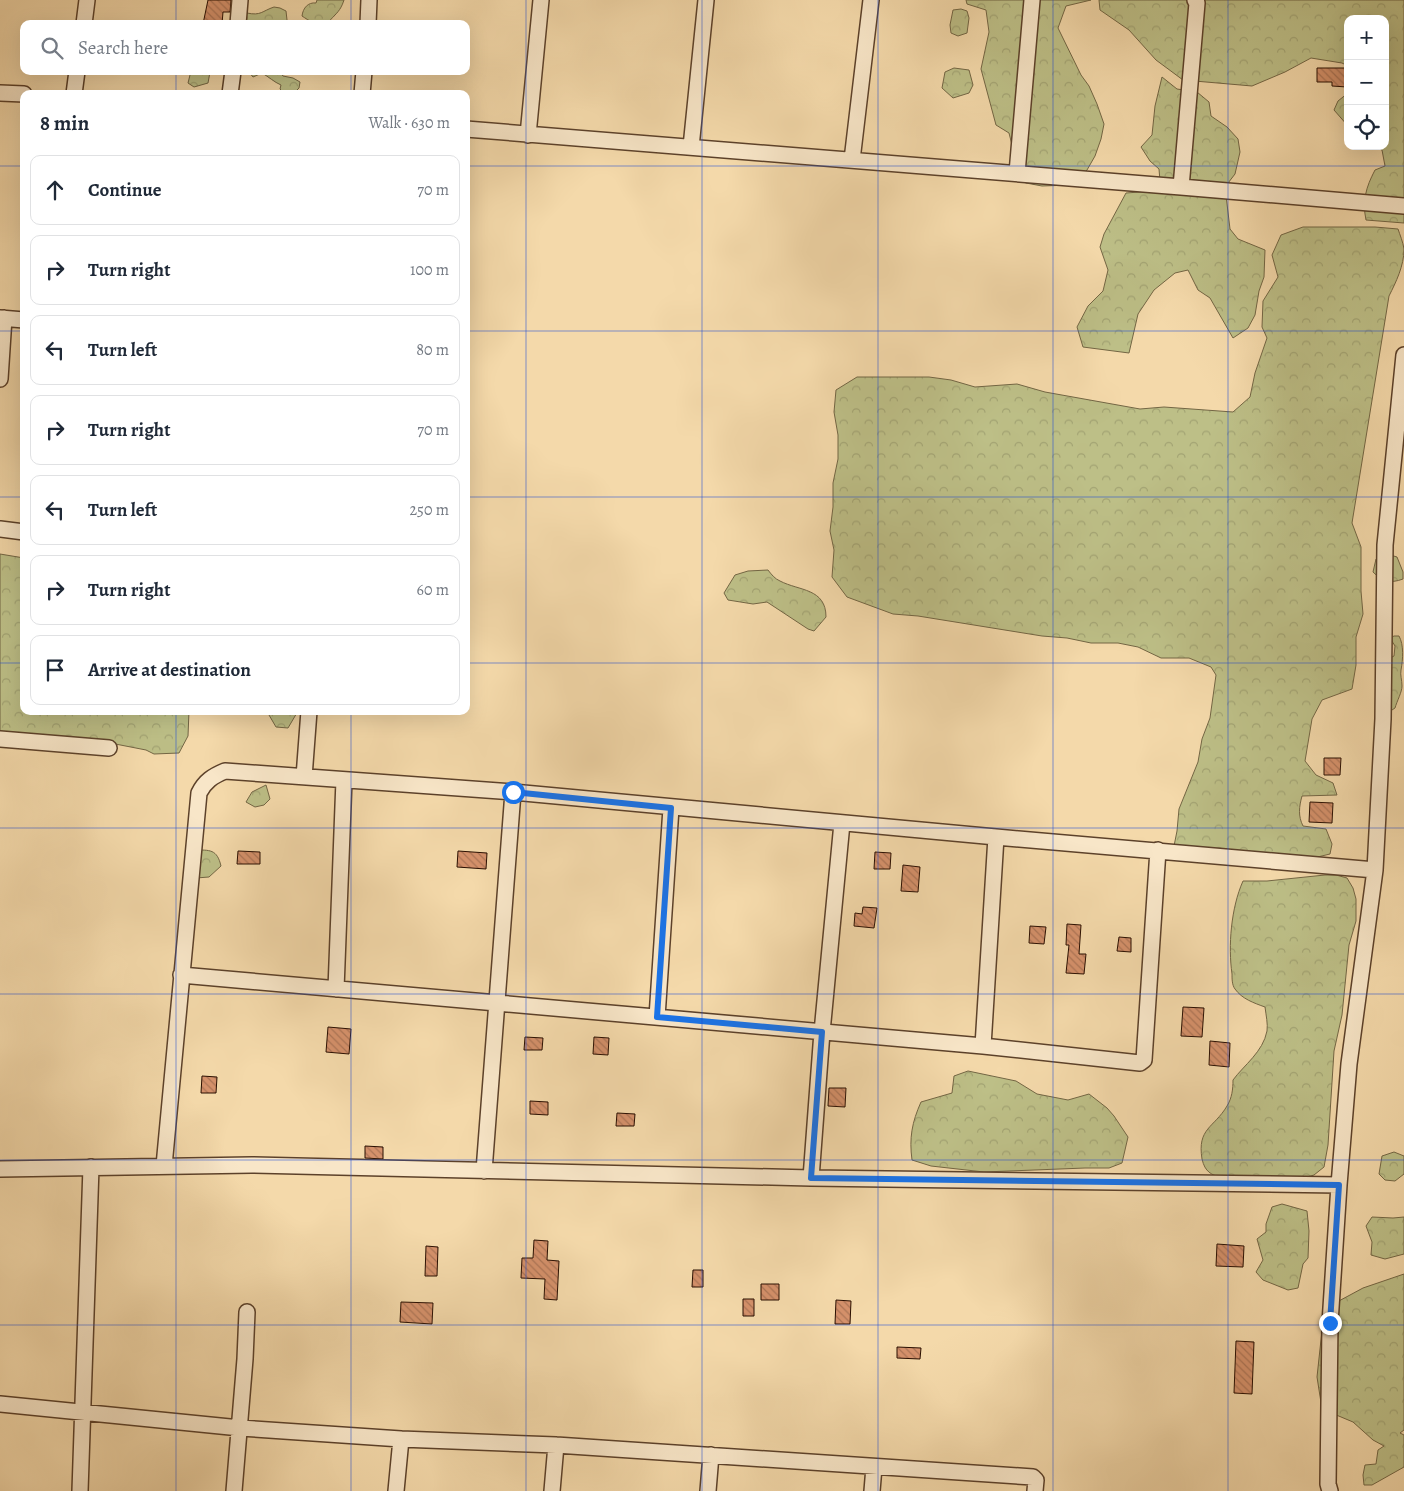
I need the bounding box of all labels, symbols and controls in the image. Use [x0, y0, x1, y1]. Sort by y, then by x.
map controls [1344, 15, 1389, 150]
button: + [1344, 15, 1389, 60]
search box [20, 20, 470, 75]
icon: search [38, 34, 66, 62]
text: Search here [78, 35, 168, 61]
button: − [1344, 60, 1389, 105]
button: locate [1344, 105, 1389, 150]
text: 8 min [40, 109, 89, 137]
text: Walk · 630 m [368, 112, 450, 134]
icon: ahead [41, 176, 69, 204]
text: Continue [88, 177, 162, 203]
text: 70 m [417, 179, 449, 201]
icon: right [41, 256, 69, 284]
text: Turn right [88, 257, 170, 283]
text: 100 m [410, 259, 449, 281]
icon: left [41, 336, 69, 364]
text: Turn left [88, 337, 157, 363]
text: 80 m [416, 339, 449, 361]
icon: right [41, 416, 69, 444]
text: Turn right [88, 417, 170, 443]
text: 70 m [417, 419, 449, 441]
icon: left [41, 496, 69, 524]
text: Turn left [88, 497, 157, 523]
text: 250 m [410, 499, 449, 521]
icon: right [41, 576, 69, 604]
text: Turn right [88, 577, 170, 603]
text: 60 m [417, 579, 449, 601]
icon: arrive [41, 656, 69, 684]
text: Arrive at destination [88, 657, 251, 683]
route start [502, 781, 525, 804]
route end [1319, 1312, 1342, 1335]

